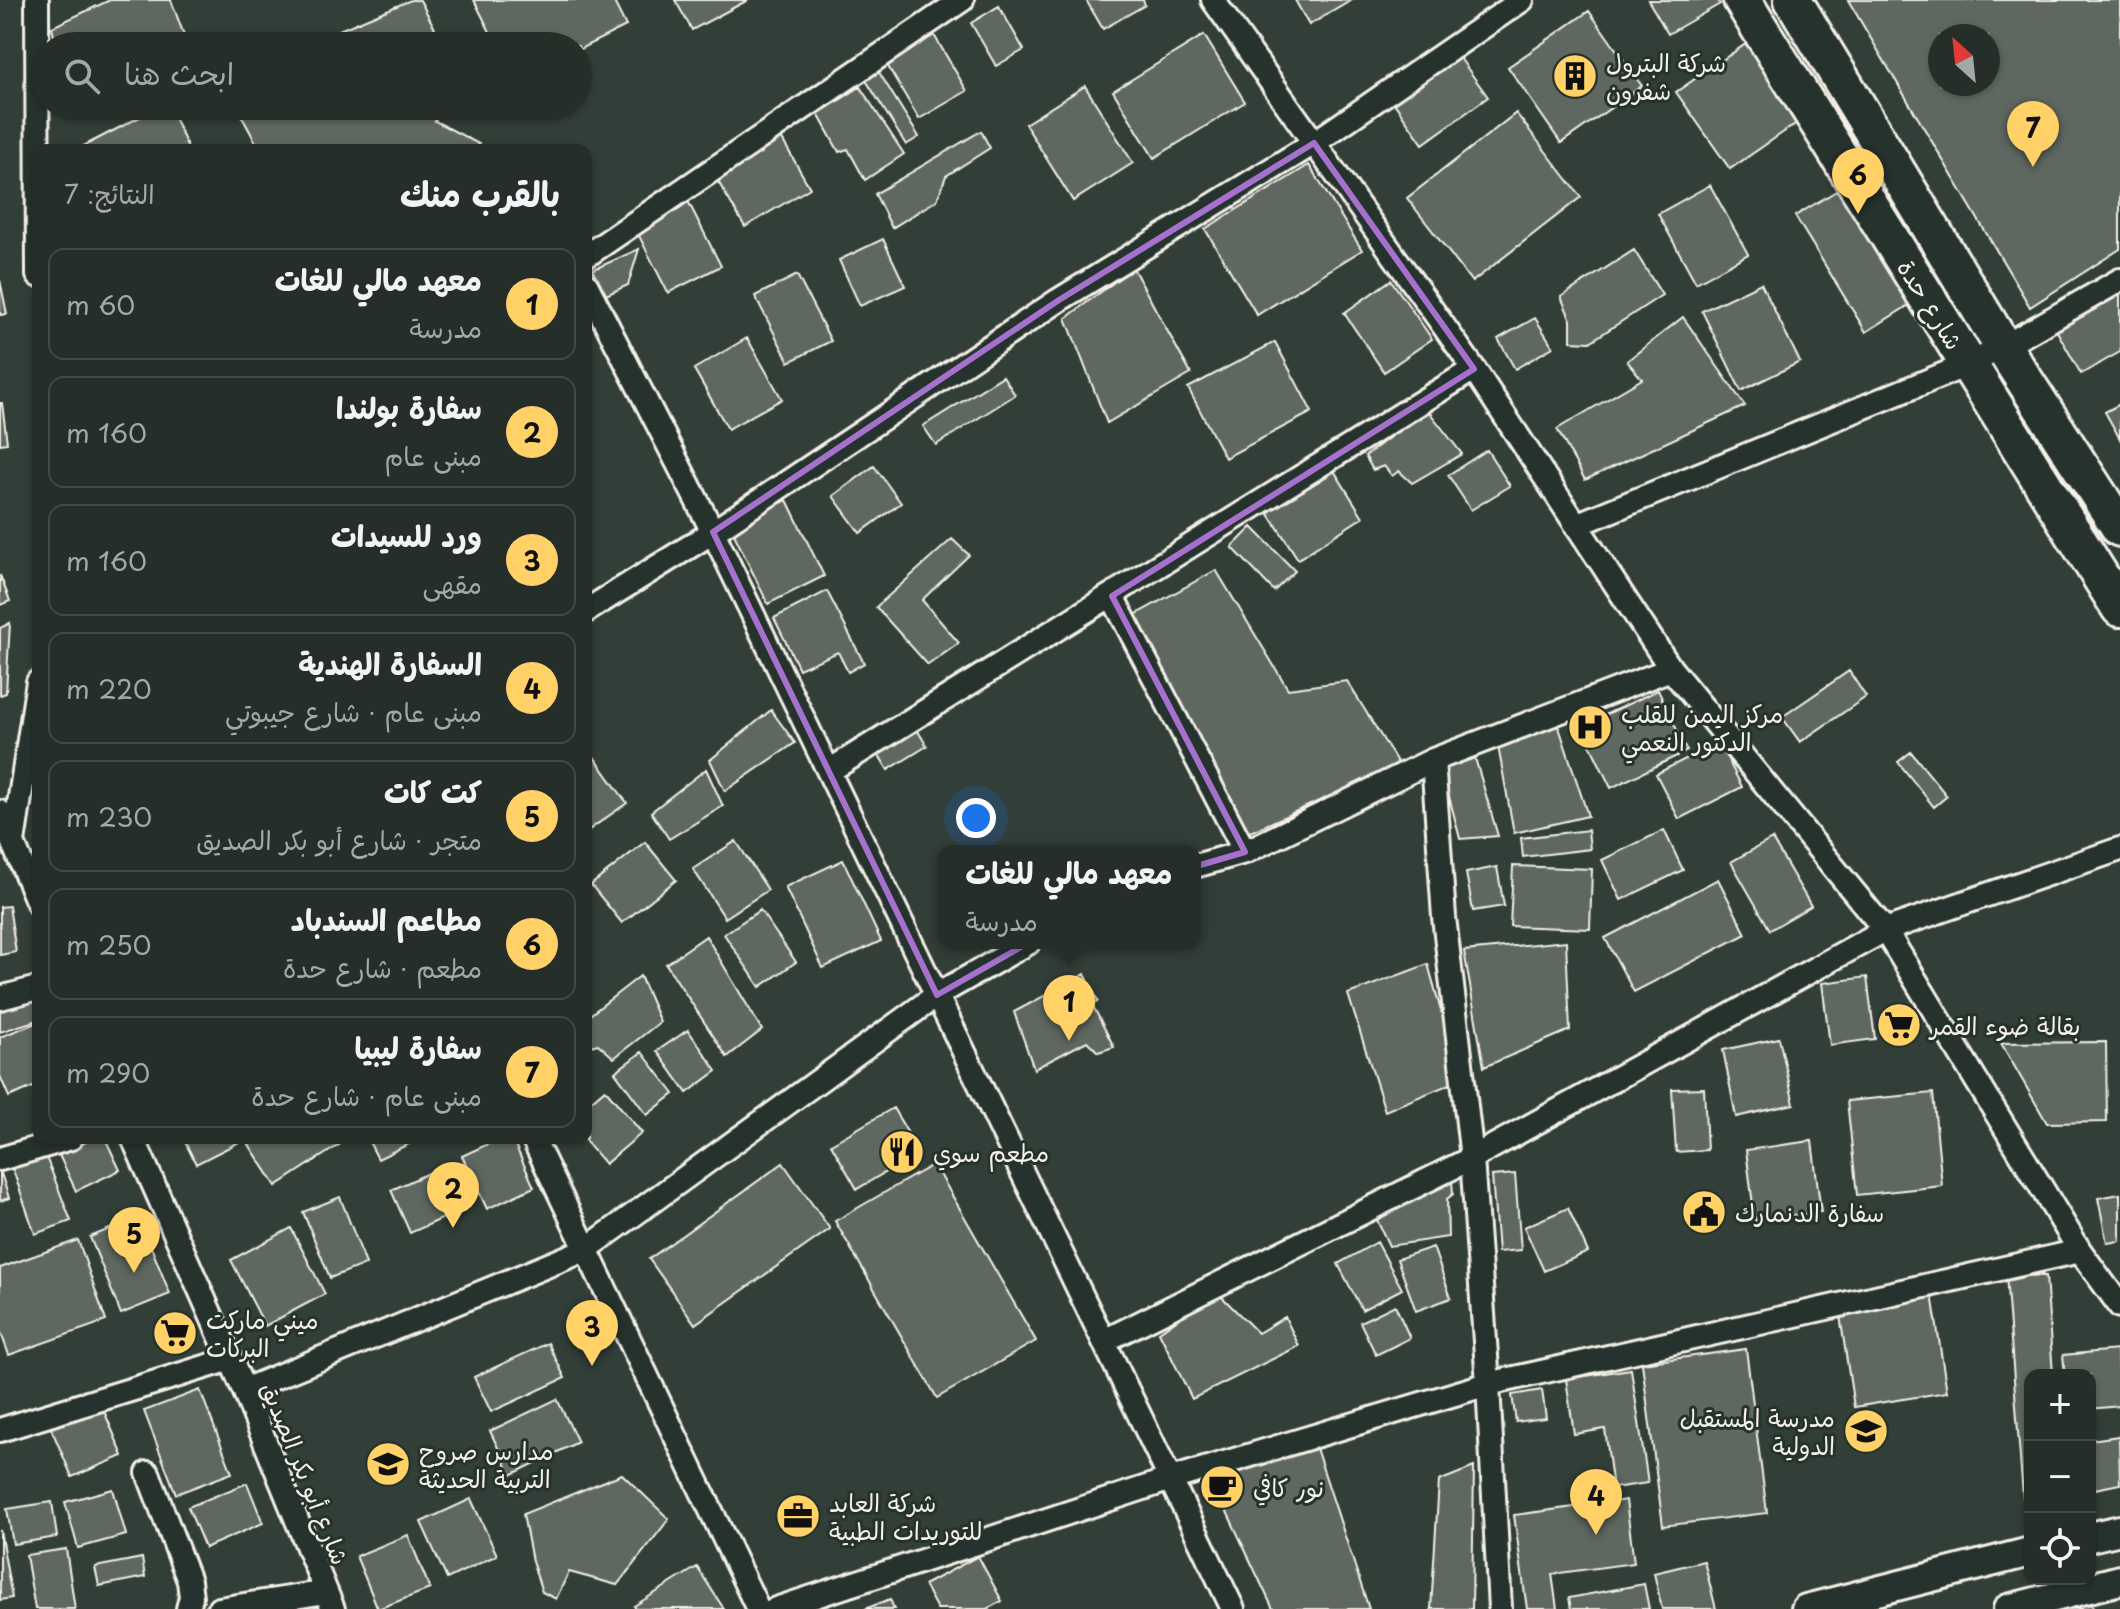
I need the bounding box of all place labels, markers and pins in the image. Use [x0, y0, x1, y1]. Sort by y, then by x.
place label: شركة البترول شفرون [1606, 44, 1726, 108]
building icon: شركة البترول شفرون [1551, 52, 1599, 100]
pin: 7 [2007, 101, 2059, 167]
pin: 6 [1832, 148, 1884, 214]
place label: مركز اليمن للقلب الدكتور النعمي [1621, 695, 1783, 764]
hospital icon: مركز اليمن للقلب الدكتور النعمي [1566, 703, 1614, 751]
pin: 1 [1043, 975, 1095, 1041]
supermarket icon: بقالة ضوء القمر [1875, 1001, 1923, 1049]
place label: بقالة ضوء القمر [1928, 1007, 2080, 1043]
restaurant icon: مطعم سوي [878, 1128, 926, 1176]
place label: مطعم سوي [933, 1134, 1049, 1172]
pin: 2 [427, 1162, 479, 1228]
public building icon: سفارة الدنمارك [1680, 1188, 1728, 1236]
place label: سفارة الدنمارك [1735, 1194, 1884, 1230]
pin: 5 [108, 1207, 160, 1273]
pin: 3 [566, 1300, 618, 1366]
place label: ميني ماركت البركات [206, 1301, 318, 1365]
supermarket icon: ميني ماركت البركات [151, 1309, 199, 1357]
place label: مدرسة المستقبل الدولية [1680, 1399, 1835, 1463]
school or university icon: مدرسة المستقبل الدولية [1842, 1407, 1890, 1455]
place label: مدارس صروح التربية الحديثة [419, 1432, 554, 1496]
school or university icon: مدارس صروح التربية الحديثة [364, 1440, 412, 1488]
cafe icon: نور كافي [1198, 1463, 1246, 1511]
place label: نور كافي [1253, 1469, 1324, 1506]
pin: 4 [1570, 1469, 1622, 1535]
place label: شركة العابد للتوريدات الطبية [829, 1484, 982, 1548]
office icon: شركة العابد للتوريدات الطبية [774, 1492, 822, 1540]

